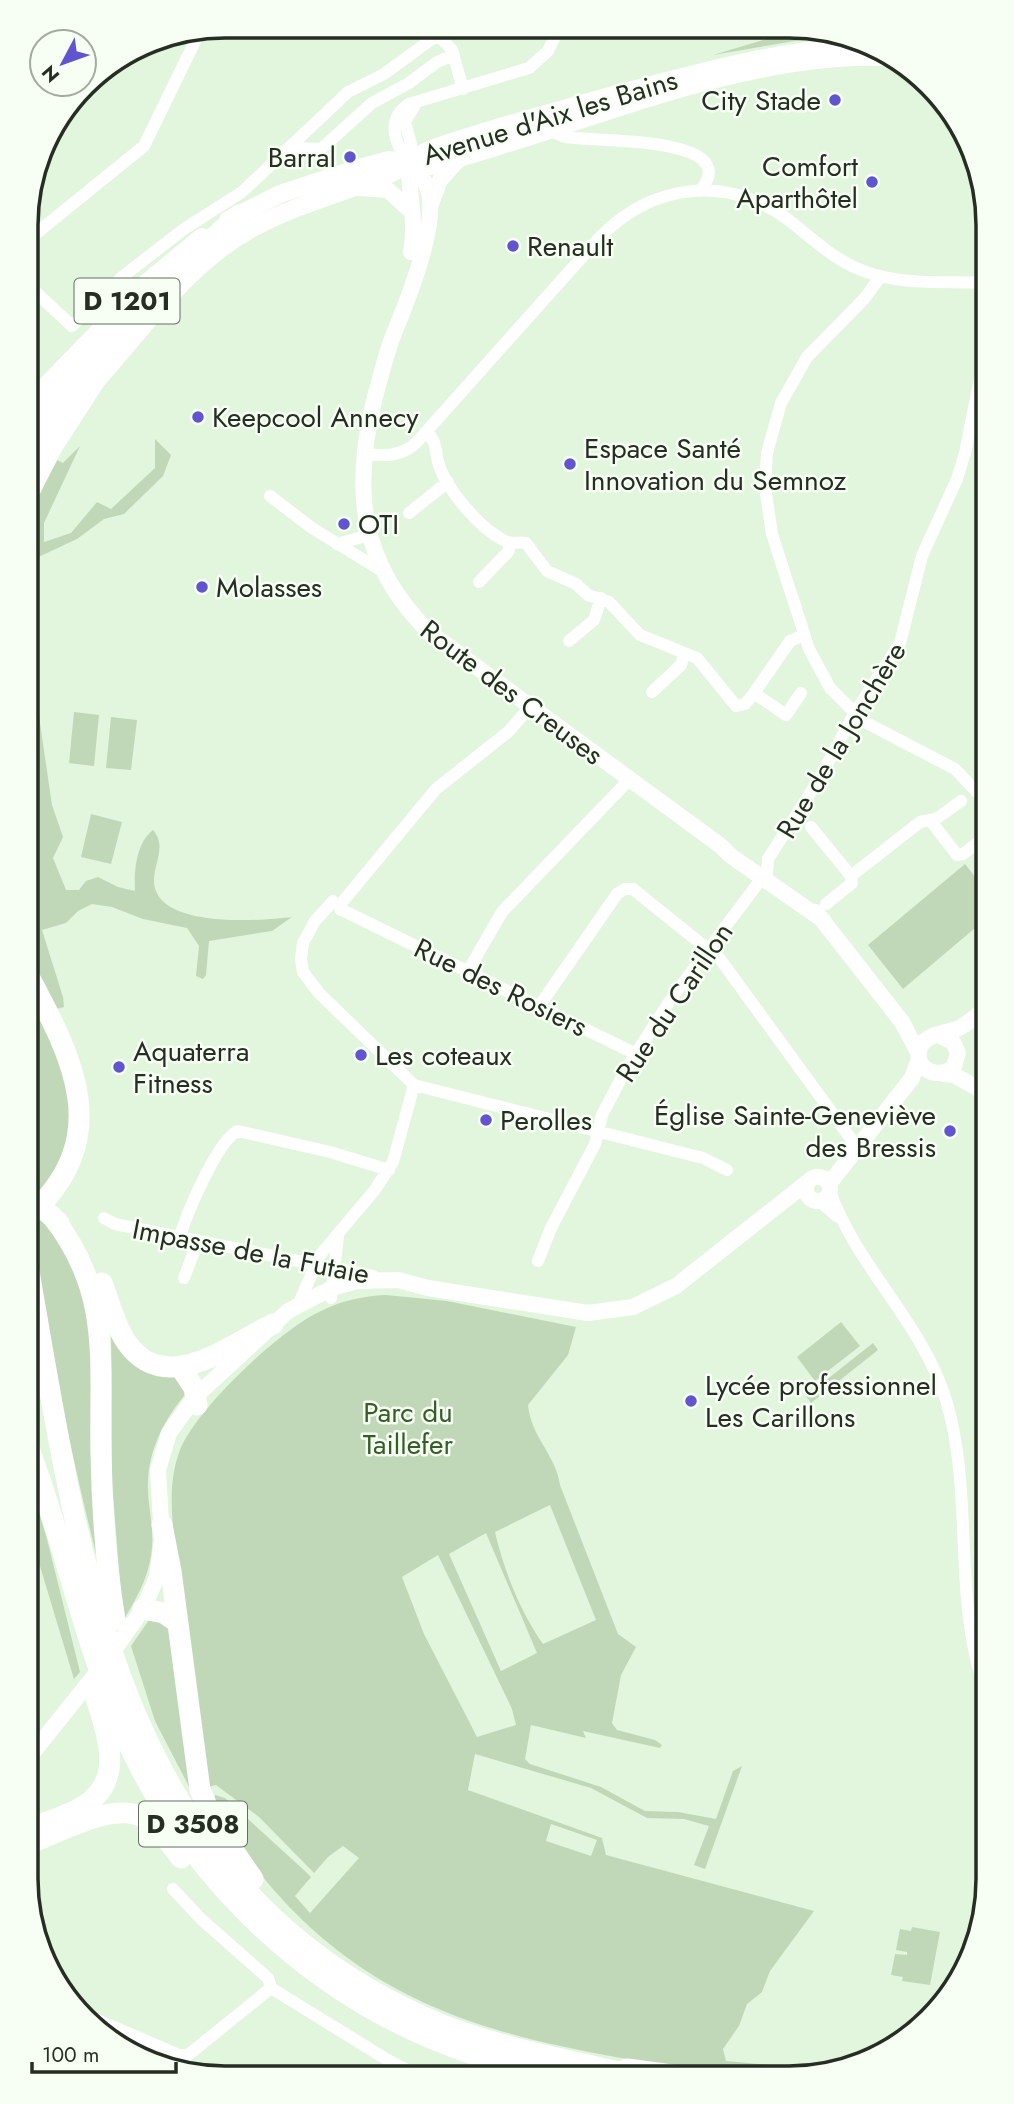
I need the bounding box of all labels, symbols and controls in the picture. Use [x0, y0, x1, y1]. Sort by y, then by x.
north arrow [28, 28, 98, 98]
text: N [35, 59, 66, 88]
street label: Avenue d'Aix les Bains [418, 59, 682, 176]
place label: City Stade [701, 80, 821, 121]
marker: City Stade [827, 92, 843, 108]
place label: Barral [268, 137, 336, 178]
place label: Comfort Aparthôtel [736, 146, 858, 219]
marker: Barral [342, 149, 358, 165]
marker: Comfort Aparthôtel [864, 174, 880, 190]
place label: Renault [527, 226, 613, 267]
marker: Renault [505, 238, 521, 254]
road number: D 1201 [74, 278, 180, 324]
place label: Keepcool Annecy [212, 397, 419, 438]
marker: Keepcool Annecy [190, 409, 206, 425]
place label: Espace Santé Innovation du Semnoz [584, 428, 847, 501]
marker: Espace Santé Innovation du Semnoz [562, 456, 578, 472]
place label: OTI [358, 504, 399, 545]
marker: OTI [336, 516, 352, 532]
place label: Molasses [216, 567, 322, 608]
marker: Molasses [194, 579, 210, 595]
street label: Route des Creuses [412, 610, 612, 775]
street label: Rue de la Jonchère [766, 634, 916, 846]
street label: Rue du Carillon [606, 914, 743, 1090]
street label: Rue des Rosiers [407, 928, 594, 1047]
place label: Aquaterra Fitness [133, 1031, 249, 1104]
place label: Les coteaux [375, 1035, 512, 1076]
marker: Les coteaux [353, 1047, 369, 1063]
marker: Aquaterra Fitness [111, 1059, 127, 1075]
place label: Église Sainte-Geneviève des Bressis [654, 1095, 936, 1168]
place label: Perolles [500, 1100, 592, 1141]
marker: Perolles [478, 1112, 494, 1128]
marker: Église Sainte-Geneviève des Bressis [942, 1123, 958, 1139]
street label: Impasse de la Futaie [129, 1208, 373, 1295]
place label: Lycée professionnel Les Carillons [705, 1365, 937, 1438]
park label: Parc du Taillefer [363, 1392, 454, 1465]
marker: Lycée professionnel Les Carillons [683, 1393, 699, 1409]
road number: D 3508 [139, 1801, 247, 1846]
scale bar [32, 2030, 175, 2074]
text: 100 m [42, 2040, 99, 2070]

